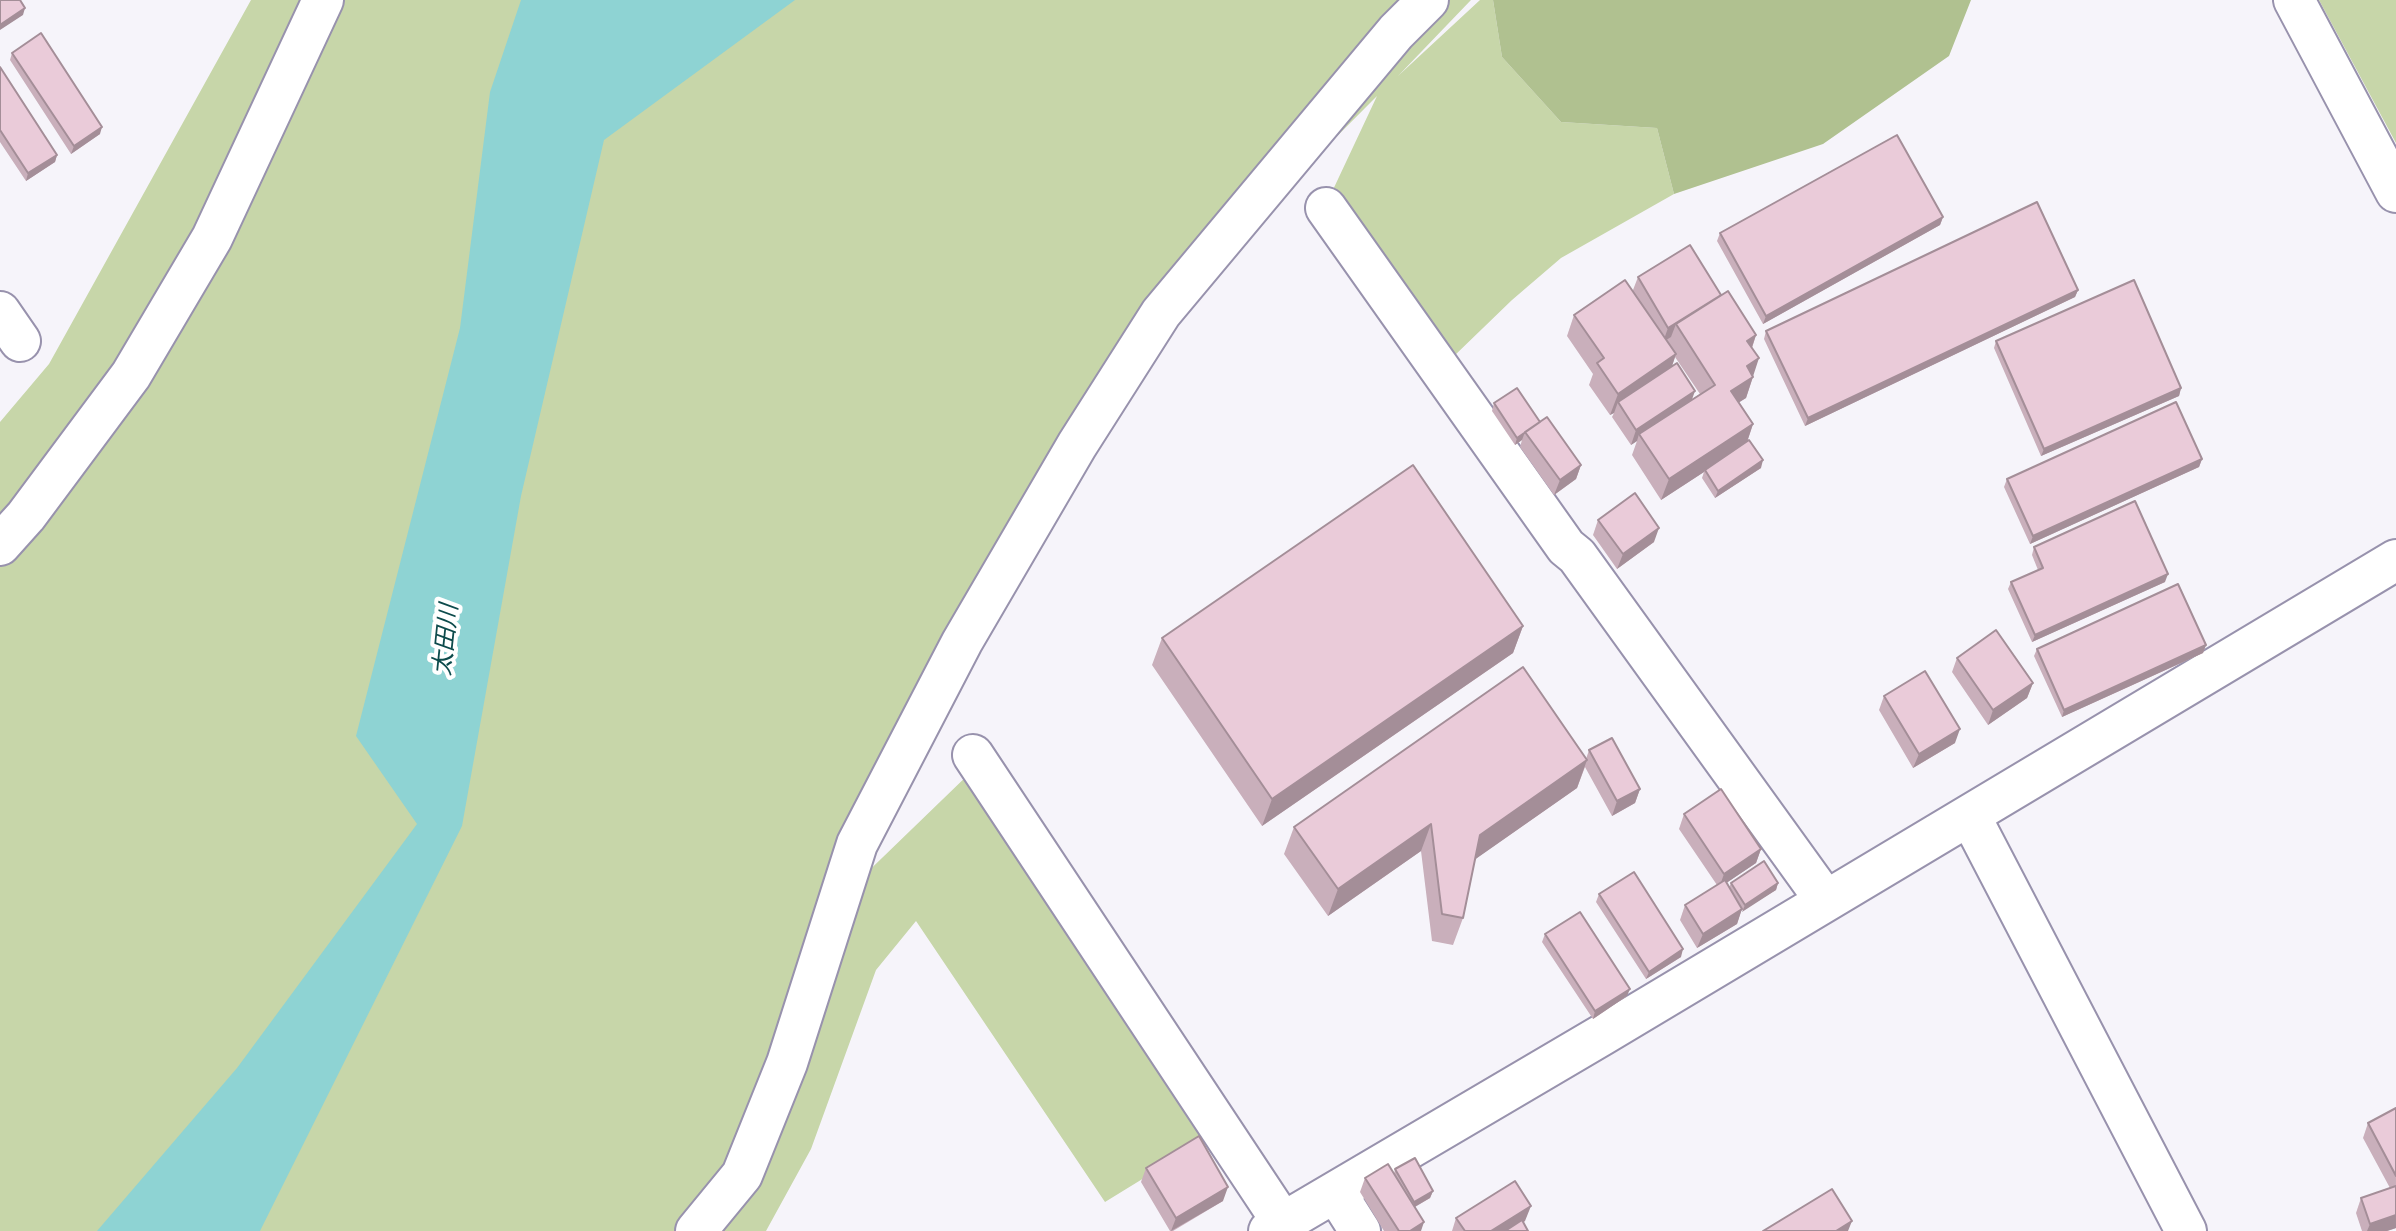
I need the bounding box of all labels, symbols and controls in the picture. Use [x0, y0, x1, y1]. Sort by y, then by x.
water label: 太田川 [429, 603, 465, 677]

